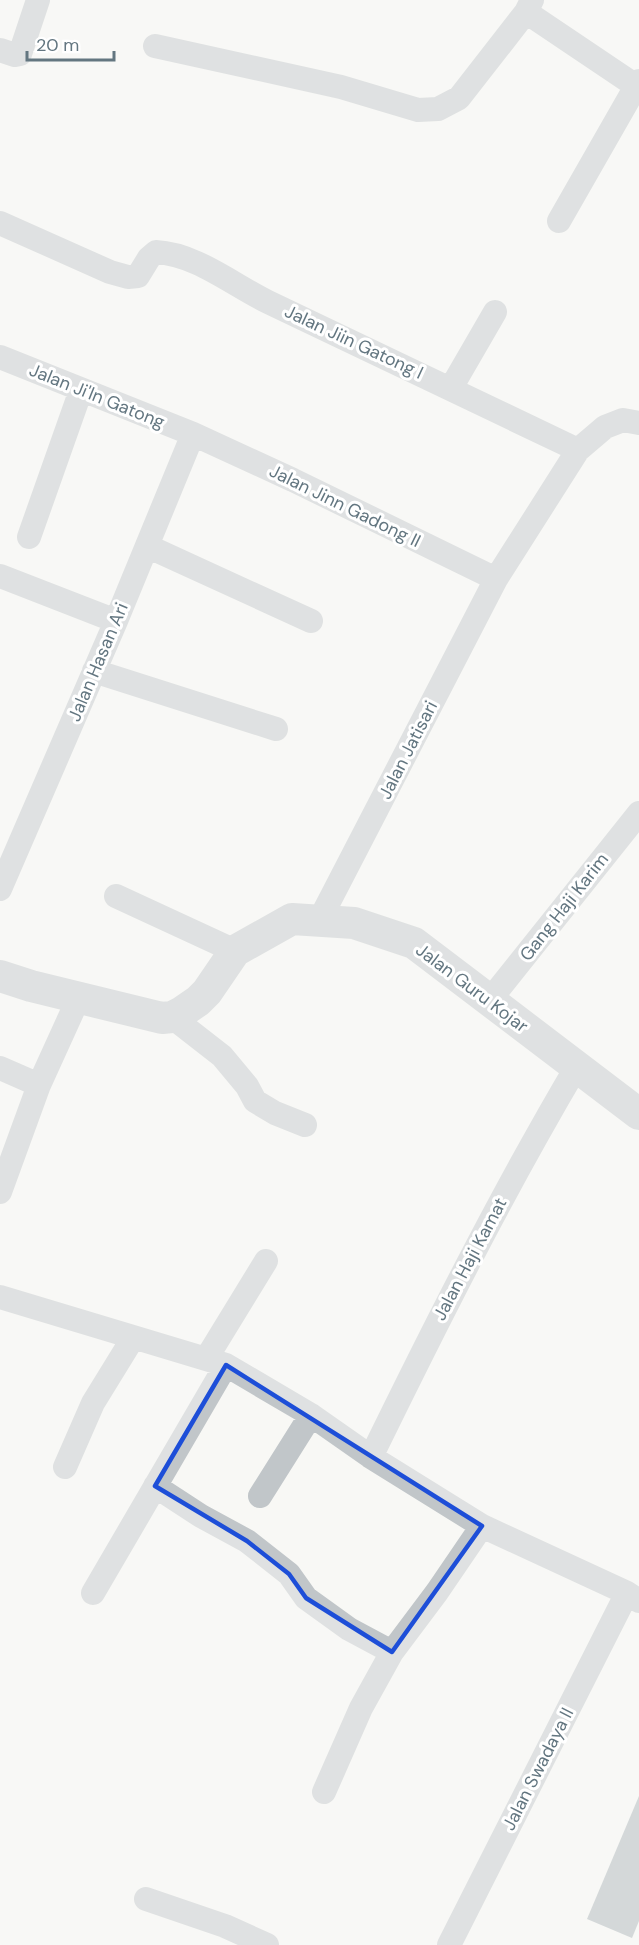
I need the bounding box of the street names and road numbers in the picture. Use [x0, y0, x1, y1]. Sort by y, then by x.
street label: Jalan Jiin Gatong I [281, 299, 427, 385]
street label: Jalan Ji'ln Gatong [26, 358, 168, 434]
street label: Jalan Jinn Gadong II [265, 459, 425, 553]
street label: Jalan Hasan Ari [62, 599, 134, 725]
street label: Jalan Jatisari [373, 697, 443, 803]
street label: Gang Haji Karim [514, 848, 614, 966]
street label: Jalan Guru Kojar [411, 938, 533, 1038]
street label: Jalan Haji Kamat [428, 1193, 512, 1325]
street label: Jalan Swadaya II [497, 1704, 579, 1834]

